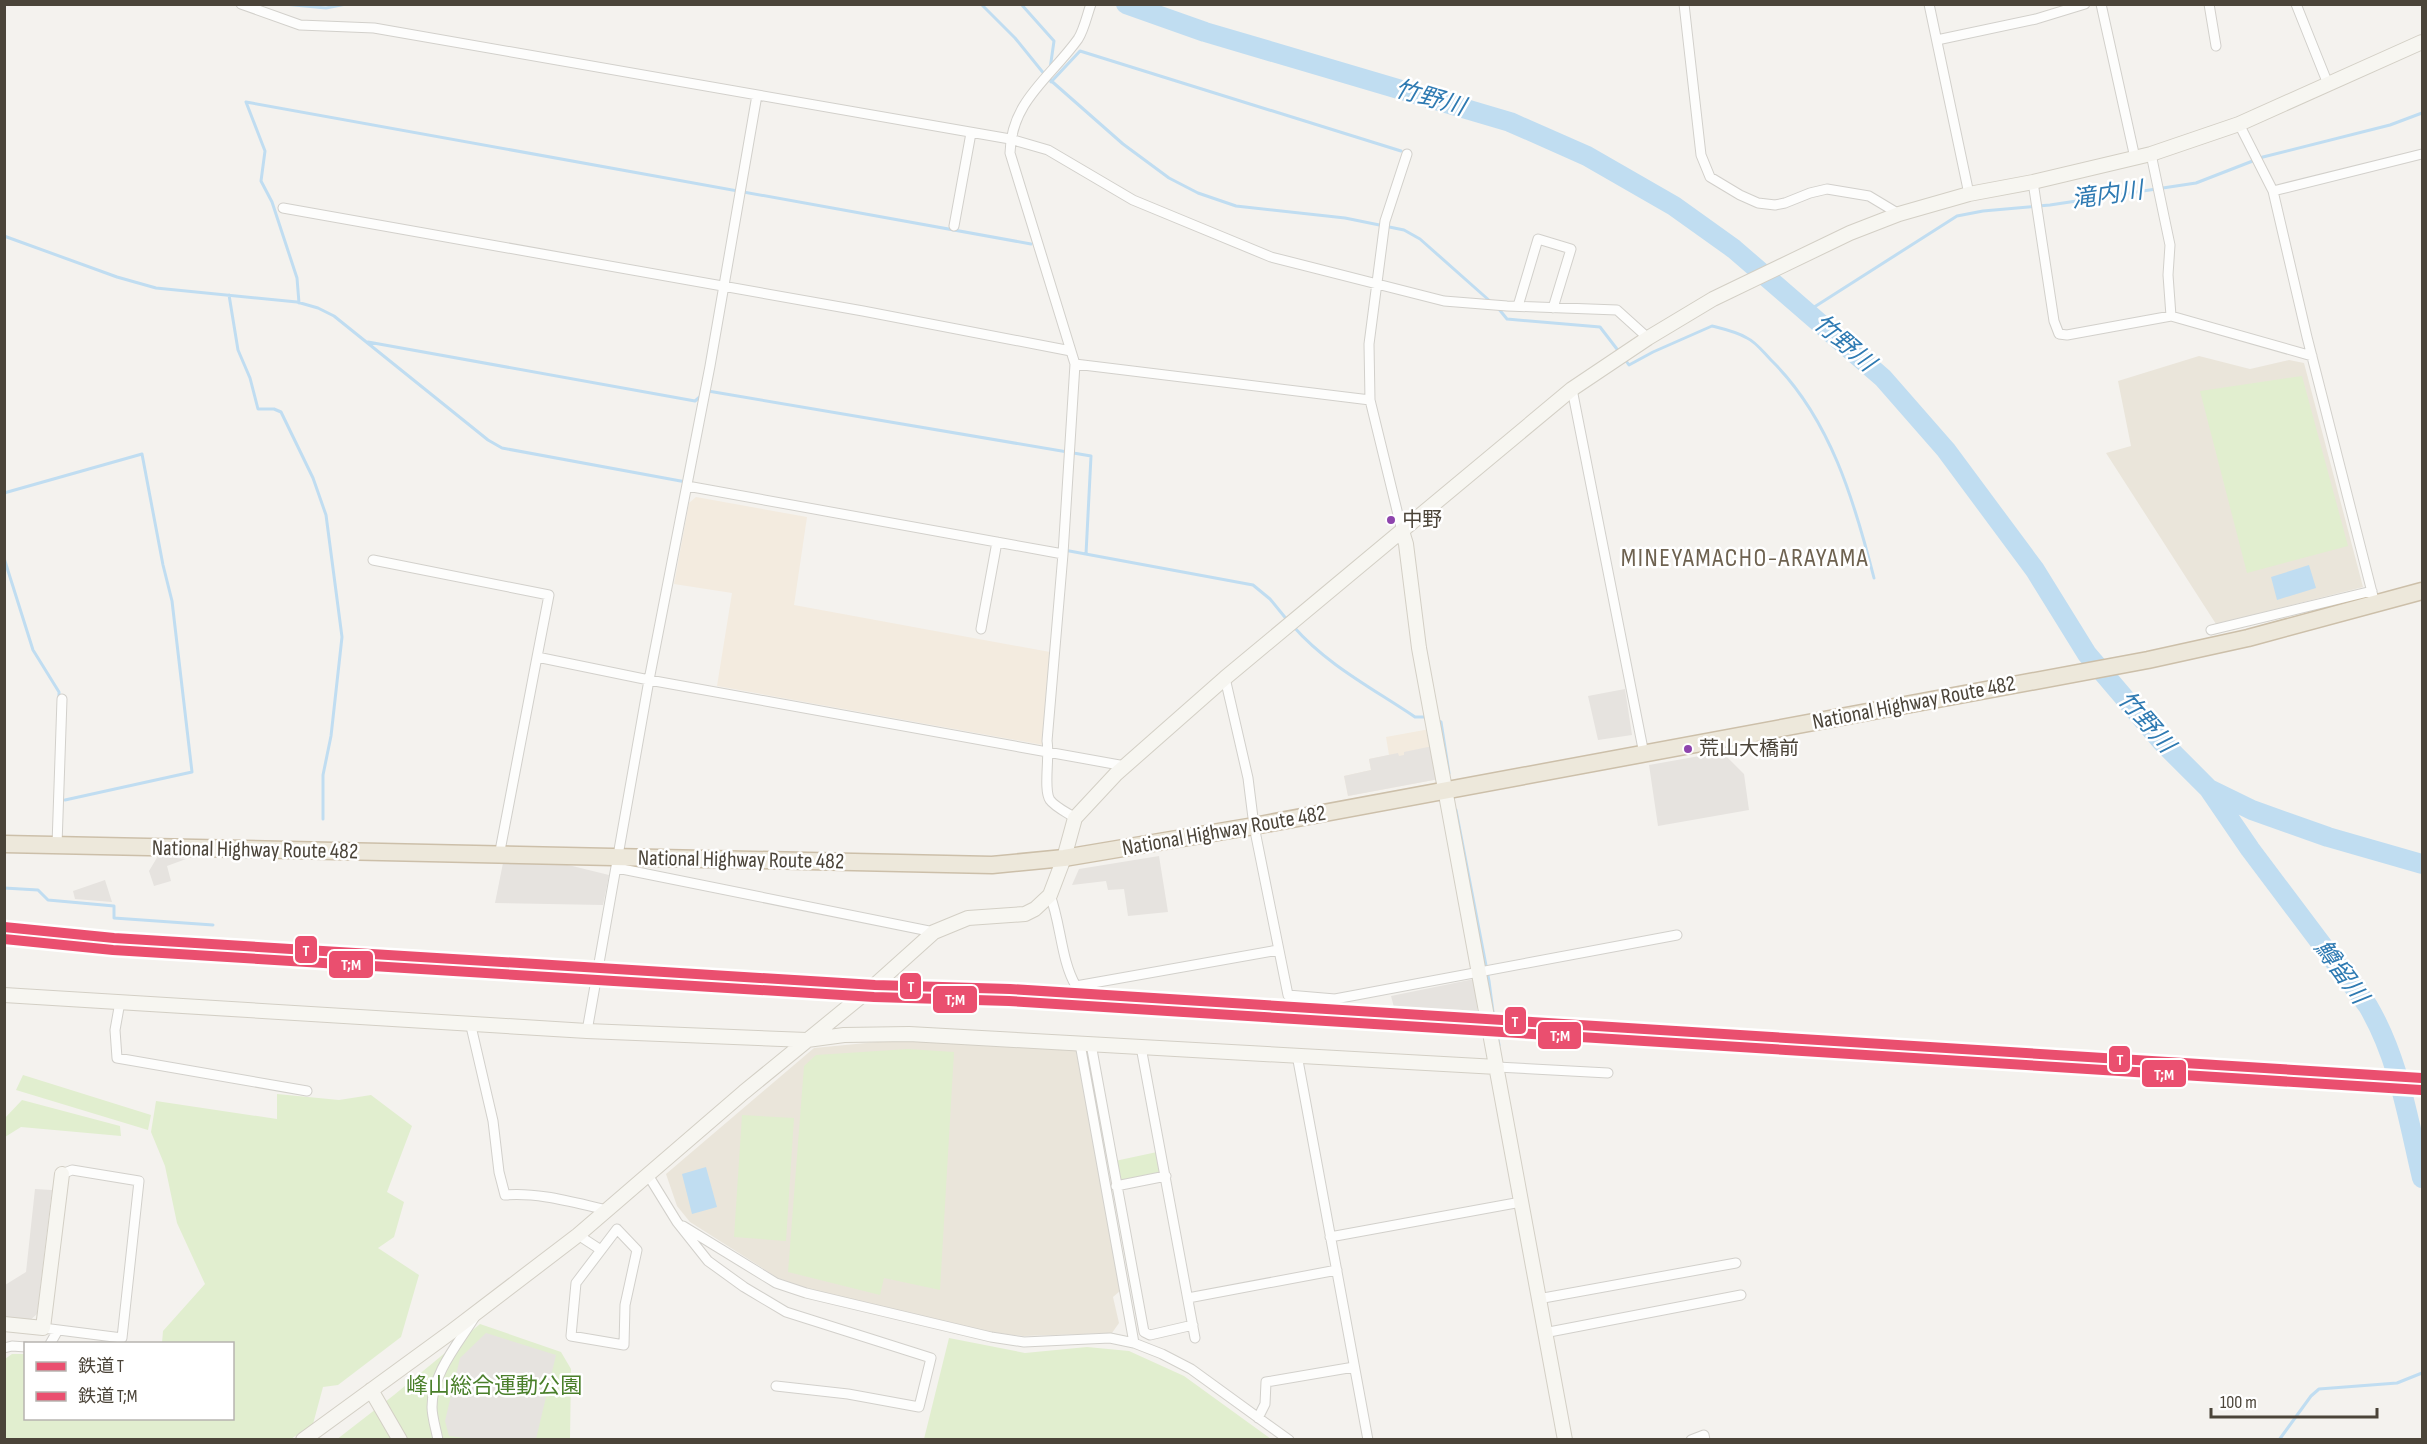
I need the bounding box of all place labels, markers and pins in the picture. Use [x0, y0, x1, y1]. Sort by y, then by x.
place label: 中野 [1402, 508, 1442, 532]
marker: 中野 [1385, 514, 1397, 526]
place label: 荒山大橋前 [1699, 737, 1799, 761]
marker: 荒山大橋前 [1682, 743, 1694, 755]

